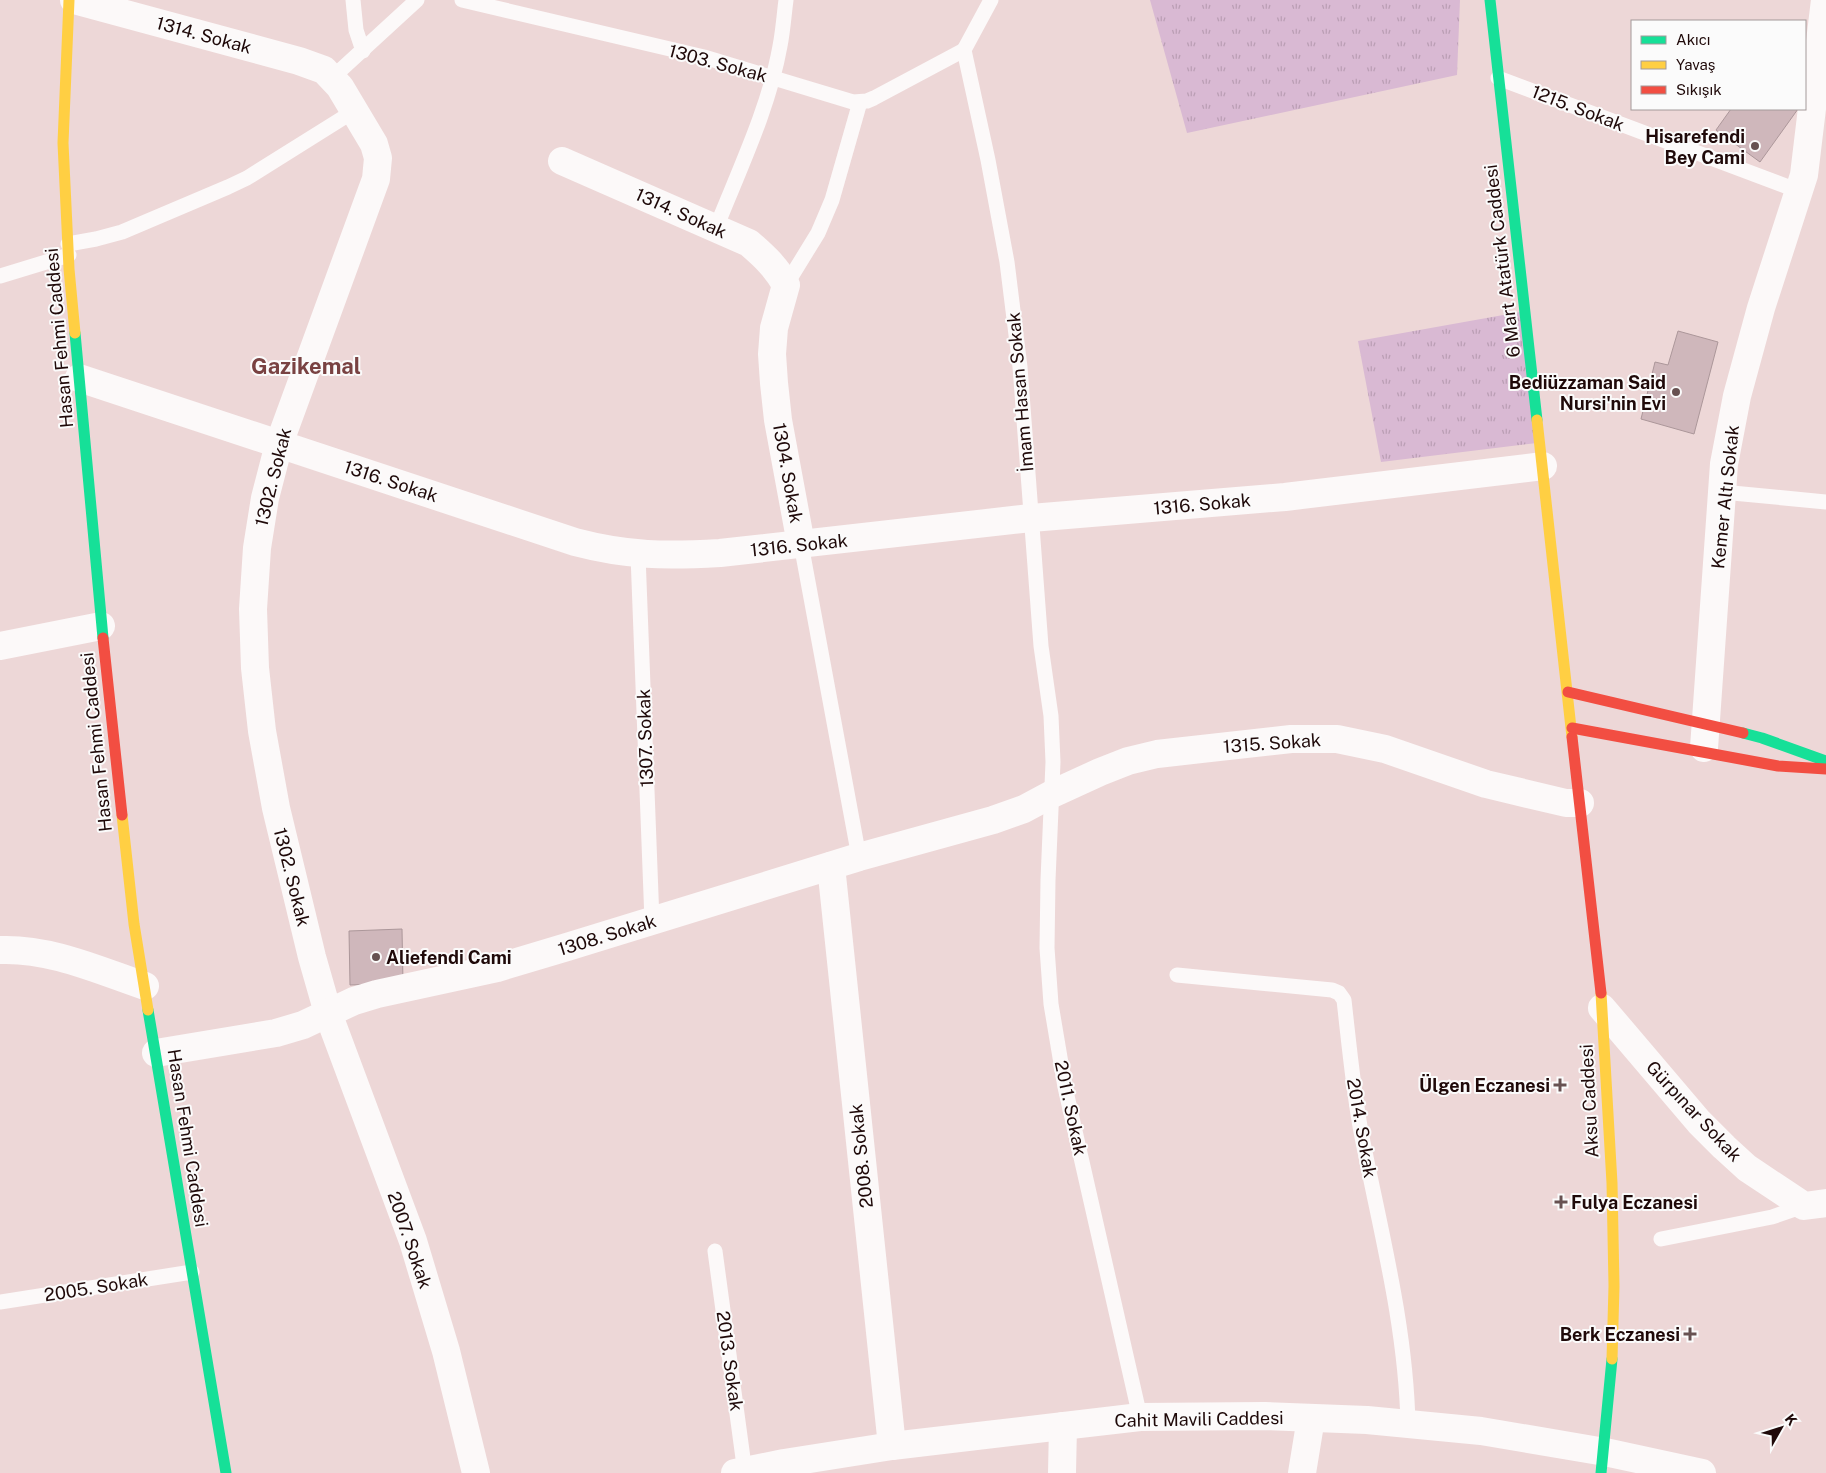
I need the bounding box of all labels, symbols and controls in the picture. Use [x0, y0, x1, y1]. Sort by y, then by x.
street label: 1314. Sokak [154, 12, 254, 58]
legend [1631, 20, 1806, 110]
text: Akıcı [1676, 31, 1710, 48]
street label: 1303. Sokak [666, 40, 770, 86]
text: Yavaş [1676, 56, 1715, 73]
street label: 1215. Sokak [1529, 81, 1627, 135]
text: Sıkışık [1676, 81, 1722, 98]
place label: Hisarefendi Bey Cami [1645, 126, 1745, 168]
marker: Hisarefendi Bey Cami [1749, 140, 1761, 152]
street label: 6 Mart Atatürk Caddesi [1480, 163, 1524, 359]
street label: 1314. Sokak [632, 184, 730, 242]
street label: Hasan Fehmi Caddesi [41, 247, 77, 429]
street label: İmam Hasan Sokak [1002, 311, 1037, 473]
district label: Gazikemal [251, 353, 361, 379]
place label: Bediüzzaman Said Nursi'nin Evi [1509, 372, 1666, 414]
marker: Bediüzzaman Said Nursi'nin Evi [1670, 386, 1682, 398]
street label: 1304. Sokak [769, 421, 807, 525]
street label: Kemer Altı Sokak [1707, 424, 1743, 570]
street label: 1302. Sokak [251, 426, 295, 528]
street label: 1316. Sokak [341, 456, 441, 506]
street label: 1316. Sokak [1152, 489, 1252, 519]
street label: 1316. Sokak [749, 529, 849, 561]
street label: Hasan Fehmi Caddesi [76, 651, 116, 833]
street label: 1307. Sokak [633, 688, 657, 788]
street label: 1315. Sokak [1222, 729, 1322, 757]
street label: 1302. Sokak [270, 826, 314, 928]
street label: 1308. Sokak [555, 910, 659, 960]
place label: Aliefendi Cami [386, 947, 512, 968]
marker: Aliefendi Cami [370, 951, 382, 963]
street label: Aksu Caddesi [1576, 1044, 1602, 1158]
street label: Hasan Fehmi Caddesi [164, 1047, 212, 1229]
street label: Gürpınar Sokak [1642, 1056, 1746, 1166]
street label: 2011. Sokak [1051, 1058, 1091, 1158]
place label: Ülgen Eczanesi [1419, 1074, 1550, 1096]
street label: 2014. Sokak [1343, 1077, 1381, 1179]
marker: Ülgen Eczanesi [1554, 1079, 1566, 1091]
street label: 2008. Sokak [845, 1103, 877, 1209]
street label: 2007. Sokak [384, 1189, 436, 1291]
place label: Fulya Eczanesi [1571, 1192, 1698, 1213]
marker: Fulya Eczanesi [1555, 1196, 1567, 1208]
street label: 2005. Sokak [43, 1268, 149, 1306]
street label: 2013. Sokak [713, 1310, 747, 1412]
place label: Berk Eczanesi [1560, 1324, 1680, 1345]
marker: Berk Eczanesi [1684, 1328, 1696, 1340]
north arrow [1756, 1403, 1806, 1453]
street label: Cahit Mavili Caddesi [1114, 1407, 1284, 1431]
text: K [1782, 1411, 1800, 1429]

